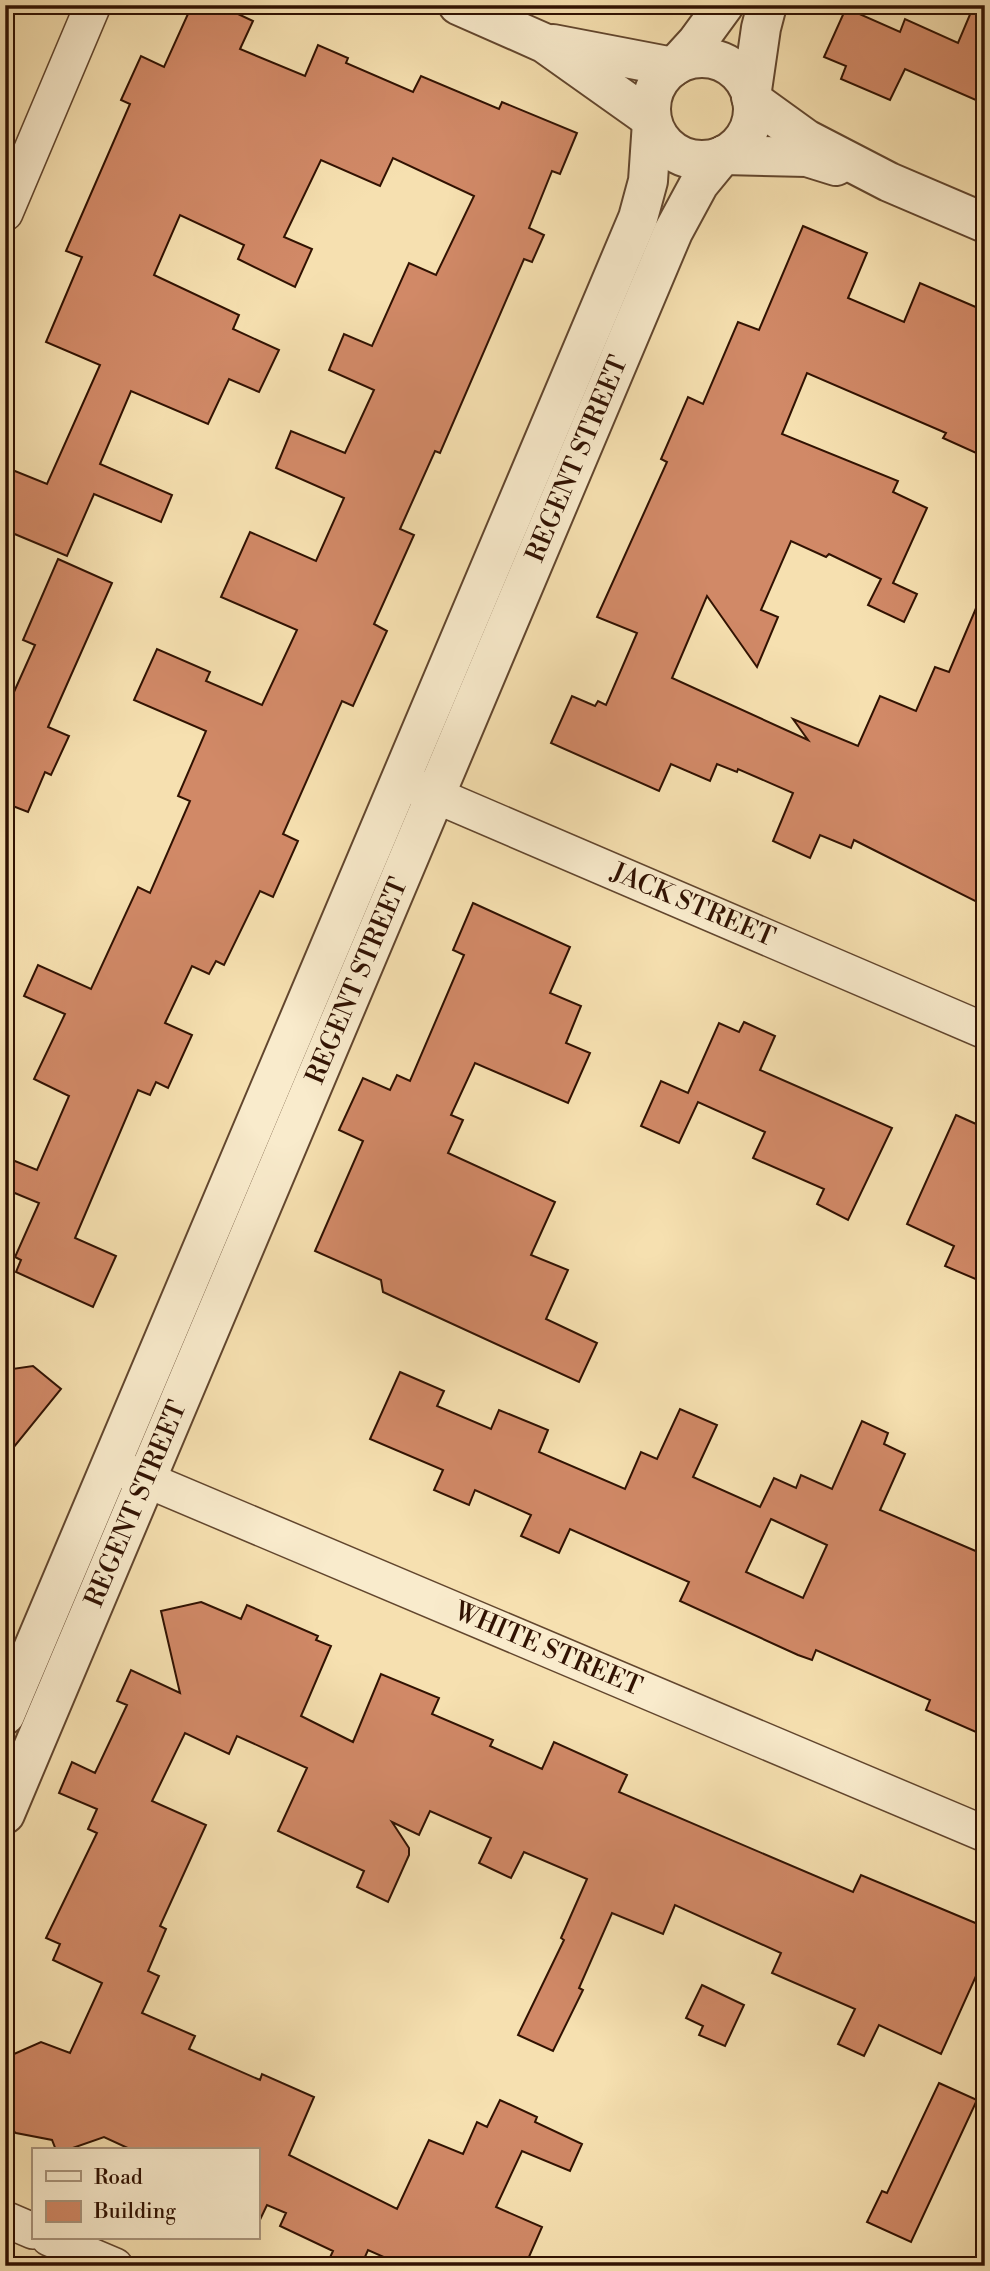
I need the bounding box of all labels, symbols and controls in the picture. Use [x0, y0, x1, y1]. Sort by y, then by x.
street label: REGENT STREET [519, 351, 635, 567]
street label: JACK STREET [605, 856, 780, 954]
street label: REGENT STREET [299, 873, 415, 1089]
street label: REGENT STREET [78, 1396, 194, 1612]
street label: WHITE STREET [448, 1595, 647, 1703]
legend [32, 2148, 259, 2240]
text: Road [94, 2165, 143, 2191]
text: Building [93, 2199, 176, 2225]

